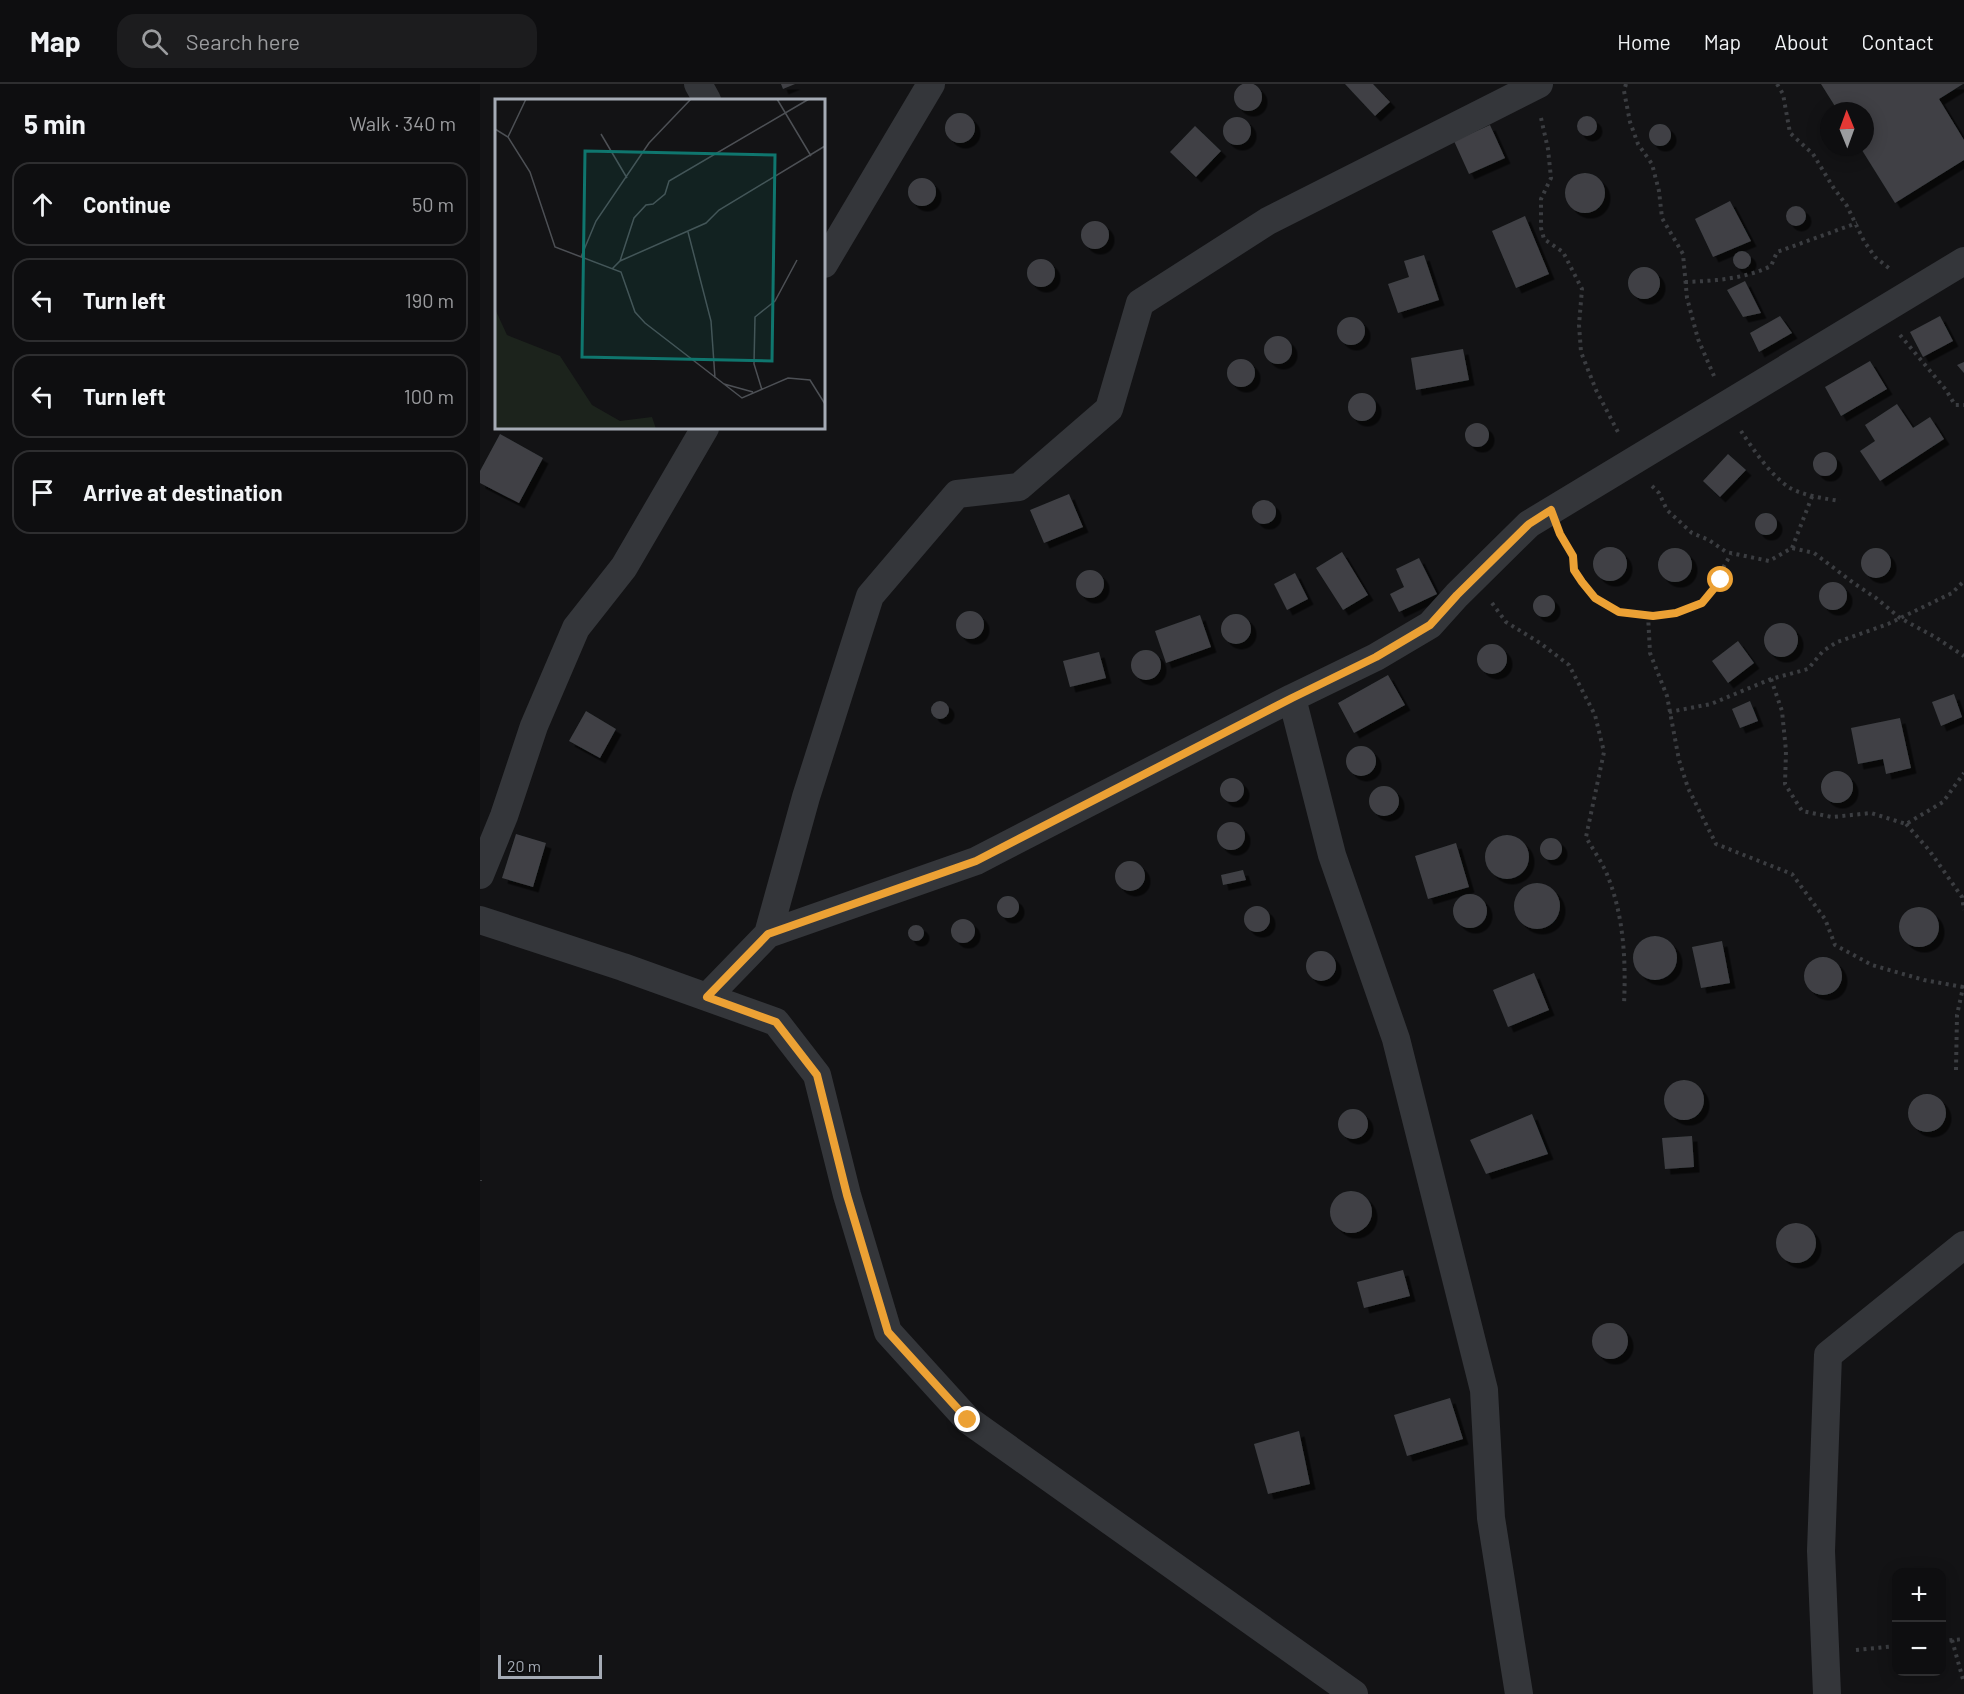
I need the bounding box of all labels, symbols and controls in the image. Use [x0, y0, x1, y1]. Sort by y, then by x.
search box [117, 14, 537, 68]
text: Map [30, 24, 81, 58]
icon: search [138, 25, 171, 58]
text: Search here [186, 28, 300, 54]
text: Home [1617, 29, 1671, 54]
text: Map [1704, 29, 1741, 54]
text: About [1774, 29, 1829, 54]
text: Contact [1862, 29, 1934, 54]
inset map [495, 99, 825, 429]
north arrow [1820, 102, 1874, 156]
text: 5 min [24, 108, 86, 139]
text: Walk · 340 m [349, 111, 456, 135]
icon: ahead [26, 188, 59, 221]
text: Continue [83, 191, 171, 217]
text: 50 m [412, 192, 454, 216]
icon: left [26, 284, 59, 317]
text: Turn left [83, 287, 166, 313]
text: 190 m [405, 288, 454, 312]
icon: left [26, 380, 59, 413]
text: Turn left [83, 383, 166, 409]
text: 100 m [404, 384, 454, 408]
icon: arrive [26, 476, 59, 509]
text: Arrive at destination [83, 479, 282, 505]
route start [1707, 566, 1733, 592]
route end [954, 1406, 980, 1432]
map controls [1892, 1568, 1946, 1676]
button: + [1892, 1568, 1946, 1622]
button: − [1892, 1622, 1946, 1676]
scale bar [498, 1652, 602, 1680]
text: 20 m [507, 1656, 541, 1675]

